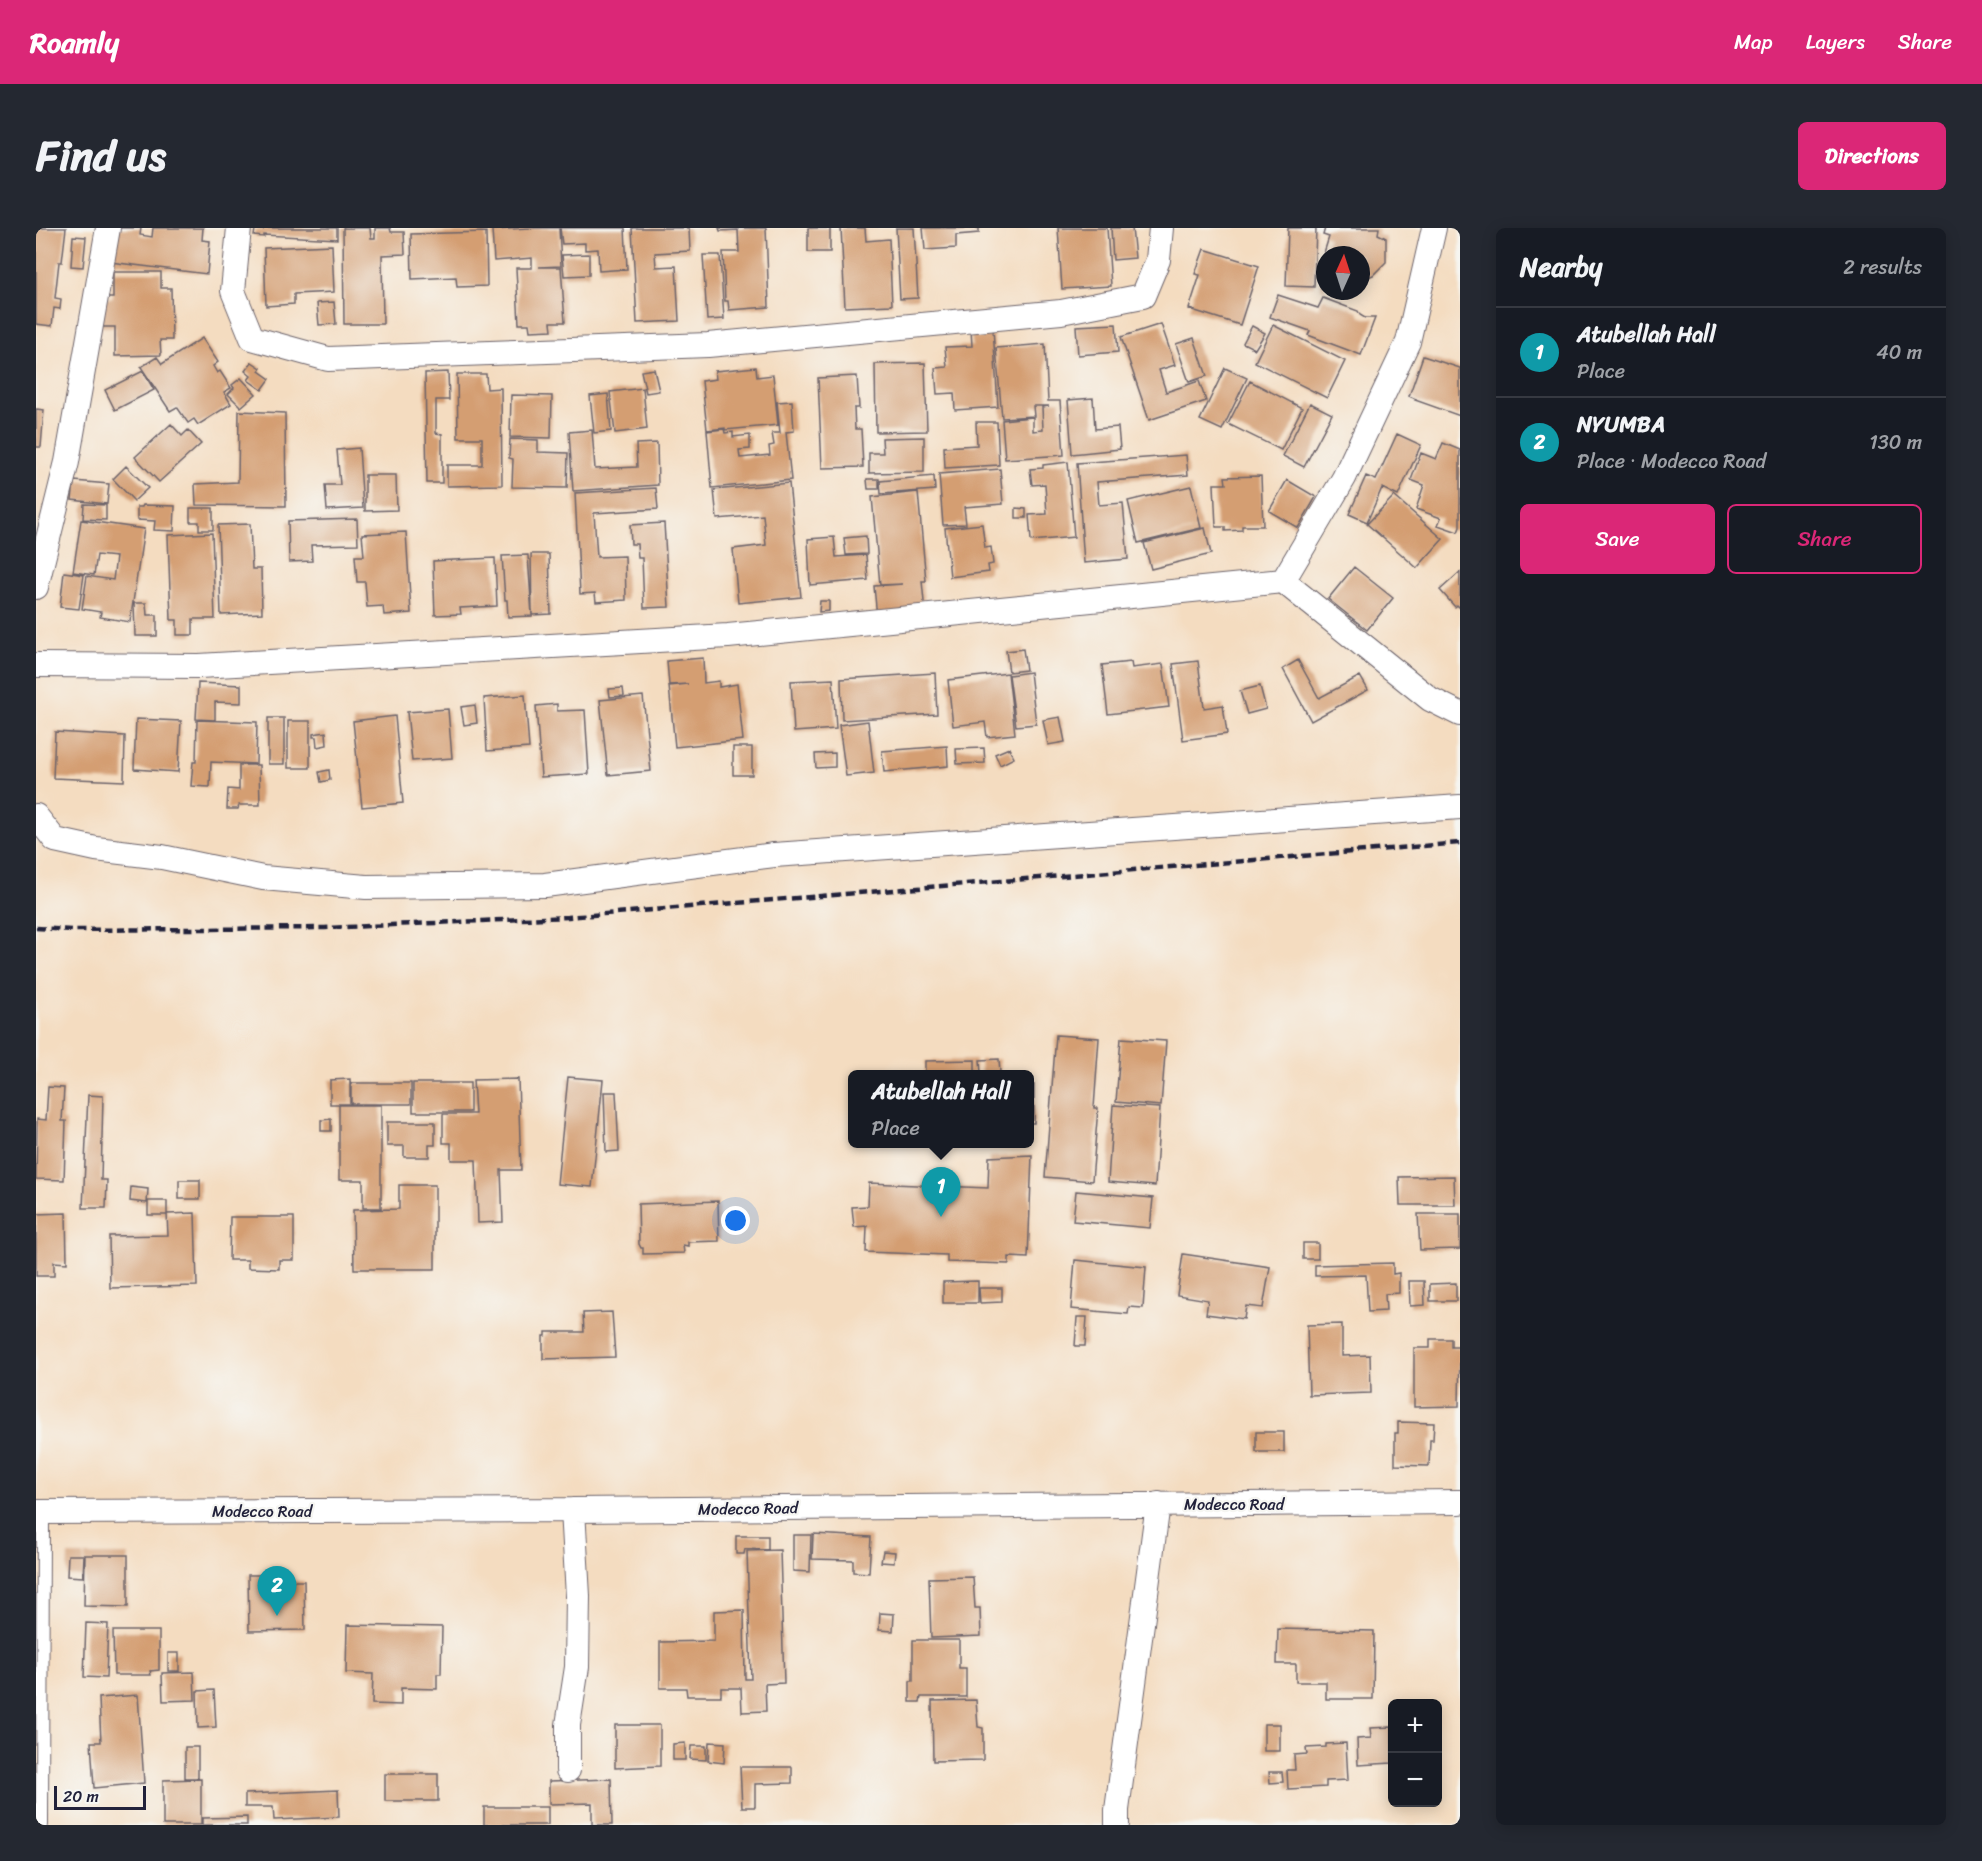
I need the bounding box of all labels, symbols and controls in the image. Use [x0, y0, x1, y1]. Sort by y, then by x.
text: Roamly [30, 18, 119, 67]
text: Map [1734, 23, 1773, 61]
text: Layers [1806, 23, 1865, 61]
text: Share [1898, 23, 1952, 61]
text: Find us [36, 119, 166, 193]
button: Directions [1798, 122, 1946, 190]
text: Nearby [1520, 244, 1602, 290]
north arrow [1316, 246, 1370, 300]
text: 2 results [1843, 250, 1922, 285]
text: Atubellah Hall [1577, 315, 1716, 354]
text: 1 [1535, 335, 1544, 370]
text: 40 m [1876, 335, 1922, 370]
text: Place [1577, 354, 1625, 389]
text: NYUMBA [1577, 405, 1665, 444]
text: 2 [1534, 425, 1545, 460]
text: 130 m [1869, 425, 1922, 460]
text: Place · Modecco Road [1577, 444, 1766, 479]
button: Save [1520, 504, 1715, 574]
button: Share [1727, 504, 1922, 574]
popup [848, 1070, 1034, 1148]
text: Atubellah Hall [872, 1072, 1010, 1111]
text: Place [872, 1111, 920, 1146]
pin: 1 [922, 1168, 960, 1217]
your location [721, 1206, 750, 1235]
street label: Modecco Road [1184, 1490, 1286, 1519]
street label: Modecco Road [698, 1493, 800, 1524]
street label: Modecco Road [212, 1497, 314, 1526]
pin: 2 [258, 1566, 296, 1616]
map controls [1388, 1699, 1442, 1807]
button: + [1388, 1699, 1442, 1753]
button: − [1388, 1753, 1442, 1807]
text: 20 m [63, 1782, 99, 1811]
scale bar [54, 1783, 146, 1810]

